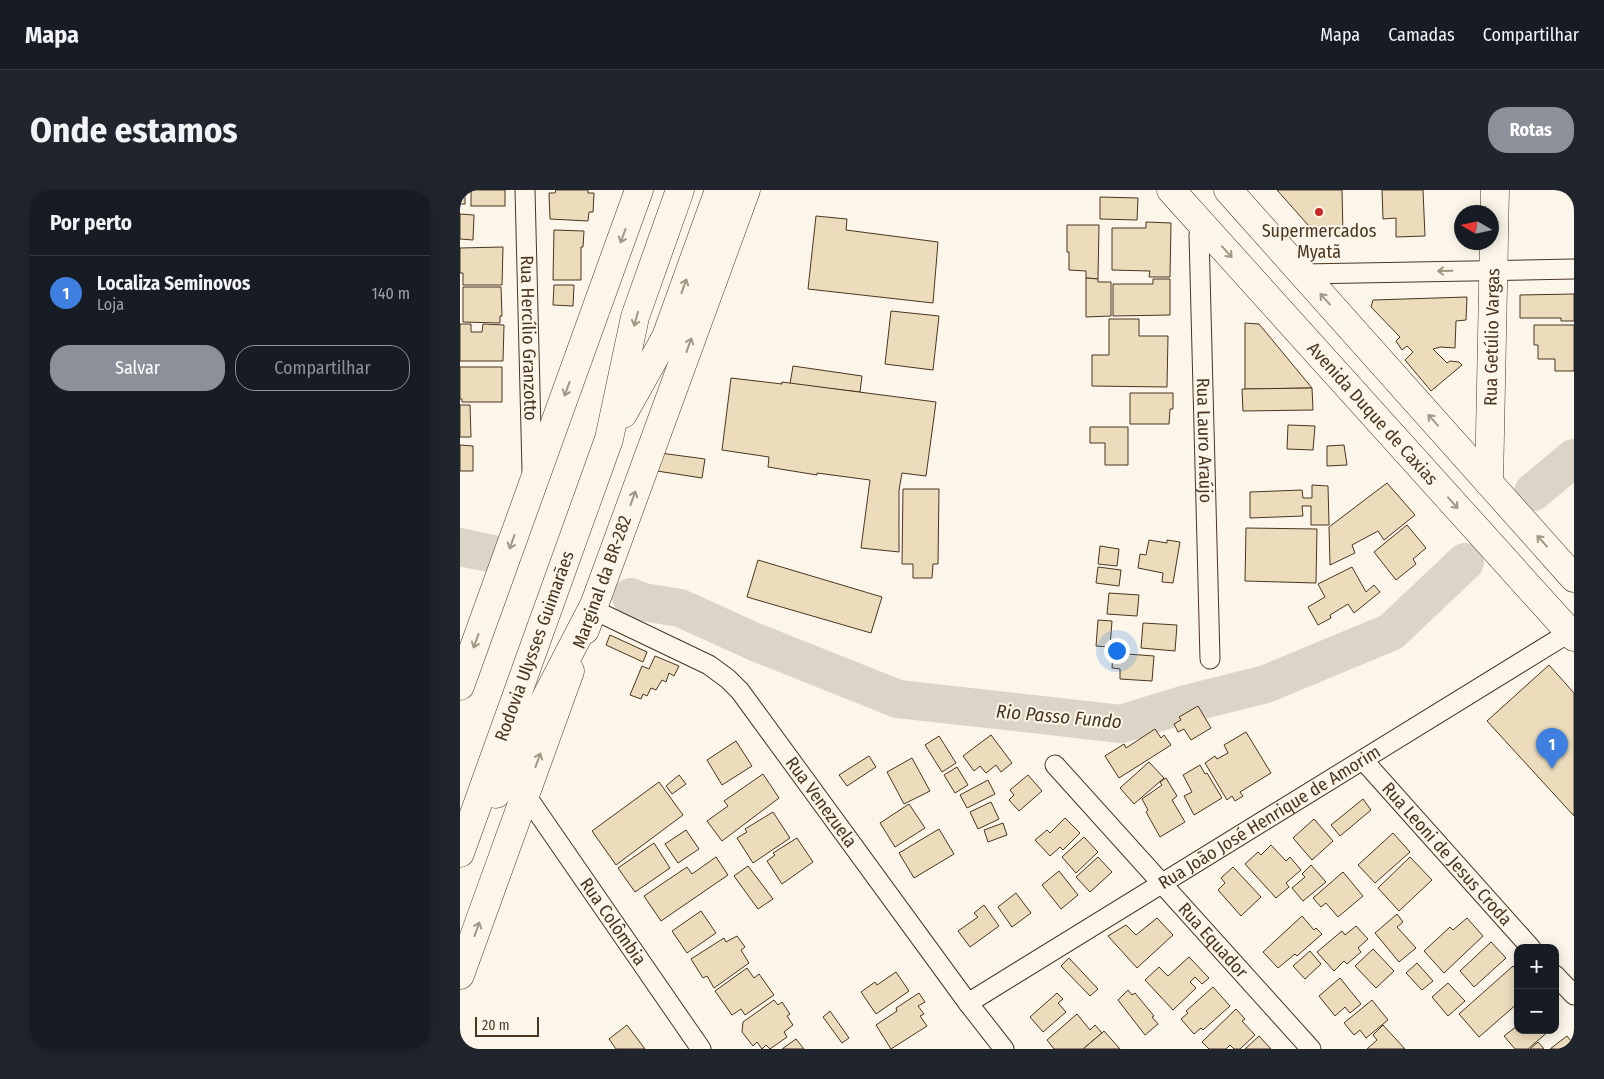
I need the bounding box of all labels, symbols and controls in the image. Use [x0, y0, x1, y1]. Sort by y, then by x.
text: Mapa [25, 21, 79, 49]
text: Mapa [1320, 24, 1360, 46]
text: Camadas [1388, 24, 1455, 46]
text: Compartilhar [1483, 24, 1579, 46]
button: Rotas [1488, 107, 1574, 153]
text: Onde estamos [30, 109, 238, 151]
north arrow [1454, 205, 1499, 250]
marker: Supermercados Myatã [1313, 206, 1325, 218]
text: Por perto [50, 210, 132, 236]
place label: Supermercados Myatã [1262, 220, 1377, 263]
one-way arrow [618, 228, 627, 243]
one-way arrow [1221, 246, 1233, 259]
street label: Rua Hercílio Granzotto [516, 255, 542, 421]
one-way arrow [1437, 266, 1453, 276]
street label: Rua Getúlio Vargas [1480, 268, 1504, 406]
text: Localiza Seminovos [97, 272, 250, 295]
one-way arrow [680, 279, 689, 294]
text: 1 [63, 284, 69, 303]
text: 140 m [372, 284, 410, 303]
one-way arrow [1319, 292, 1331, 305]
text: Loja [97, 295, 124, 314]
one-way arrow [630, 310, 640, 326]
one-way arrow [685, 338, 694, 353]
street label: Avenida Duque de Caxias [1303, 338, 1443, 490]
button: Salvar [50, 345, 225, 391]
button: Compartilhar [235, 345, 410, 391]
street label: Rua Lauro Araújo [1192, 378, 1217, 503]
one-way arrow [562, 380, 571, 396]
one-way arrow [1427, 413, 1439, 426]
one-way arrow [629, 490, 638, 506]
one-way arrow [1447, 496, 1459, 509]
street label: Marginal da BR-282 [568, 512, 636, 652]
one-way arrow [507, 533, 516, 549]
one-way arrow [1536, 535, 1547, 548]
street label: Rodovia Ulysses Guimarães [490, 547, 579, 744]
one-way arrow [471, 633, 480, 649]
your location [1104, 638, 1130, 664]
water label: Rio Passo Fundo [995, 700, 1123, 733]
pin: 1 [1536, 728, 1568, 769]
street label: Rua João José Henrique de Amorim [1154, 741, 1385, 894]
one-way arrow [534, 753, 543, 768]
street label: Rua Venezuela [781, 753, 862, 852]
street label: Rua Leoni de Jesus Croda [1377, 778, 1517, 930]
street label: Rua Colômbia [575, 874, 651, 970]
street label: Rua Equador [1173, 898, 1253, 983]
one-way arrow [473, 922, 482, 937]
map controls [1514, 944, 1559, 1034]
button: + [1514, 944, 1559, 989]
button: − [1514, 989, 1559, 1034]
scale bar [475, 1014, 539, 1037]
text: 20 m [482, 1017, 510, 1034]

